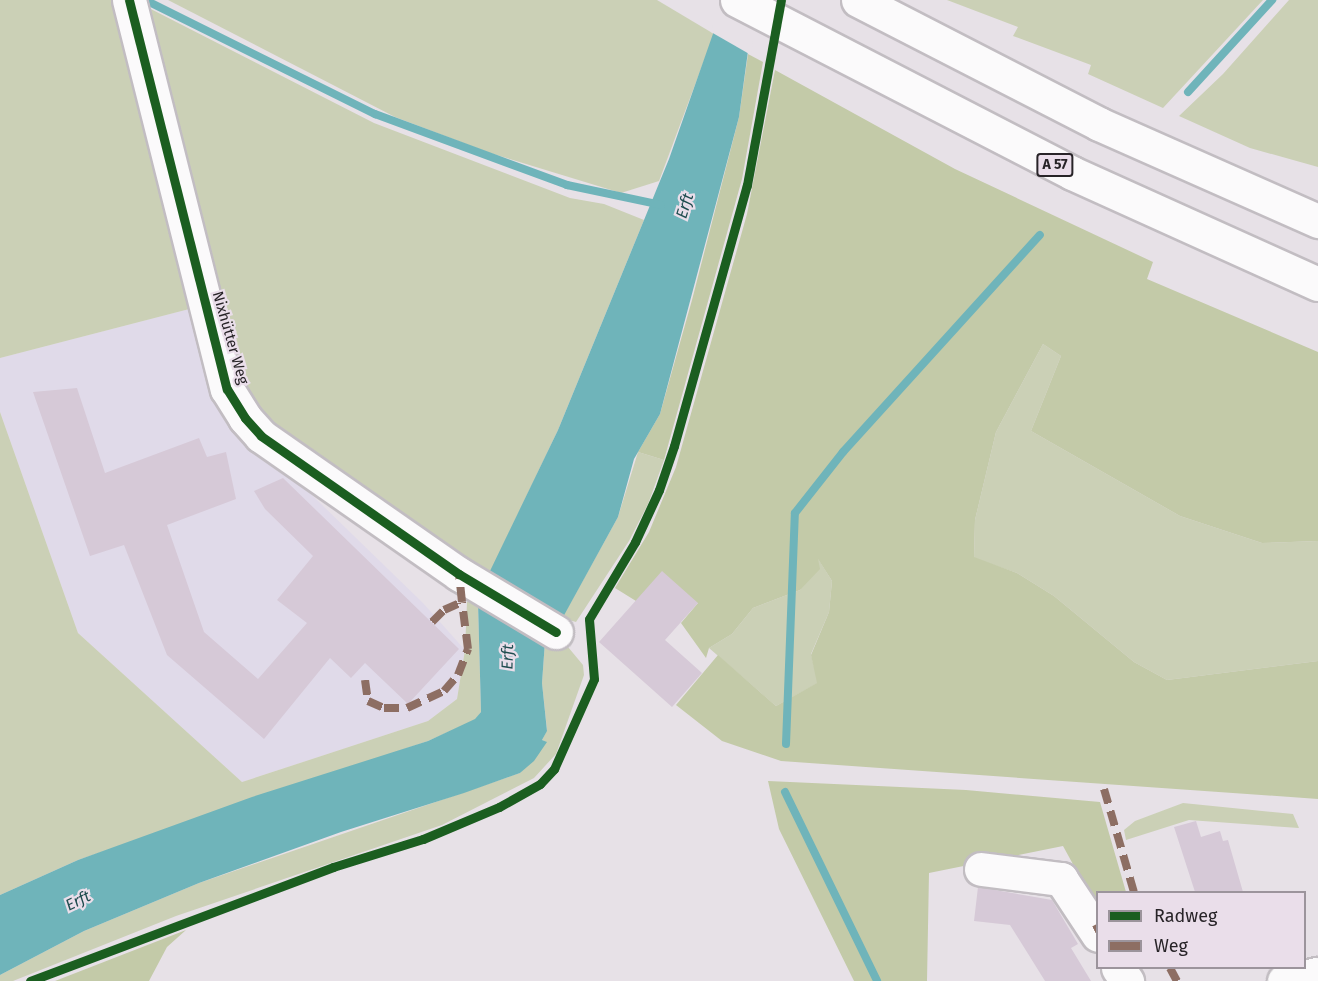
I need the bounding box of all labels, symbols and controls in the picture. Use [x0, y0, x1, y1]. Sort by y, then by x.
road number: A 57 [1036, 154, 1074, 176]
water label: Erft [672, 191, 698, 221]
street label: Nixhütter Weg [208, 289, 252, 387]
water label: Erft [498, 644, 518, 670]
water label: Erft [62, 887, 94, 915]
legend [1096, 891, 1306, 969]
text: Radweg [1154, 905, 1217, 927]
text: Weg [1154, 935, 1188, 957]

